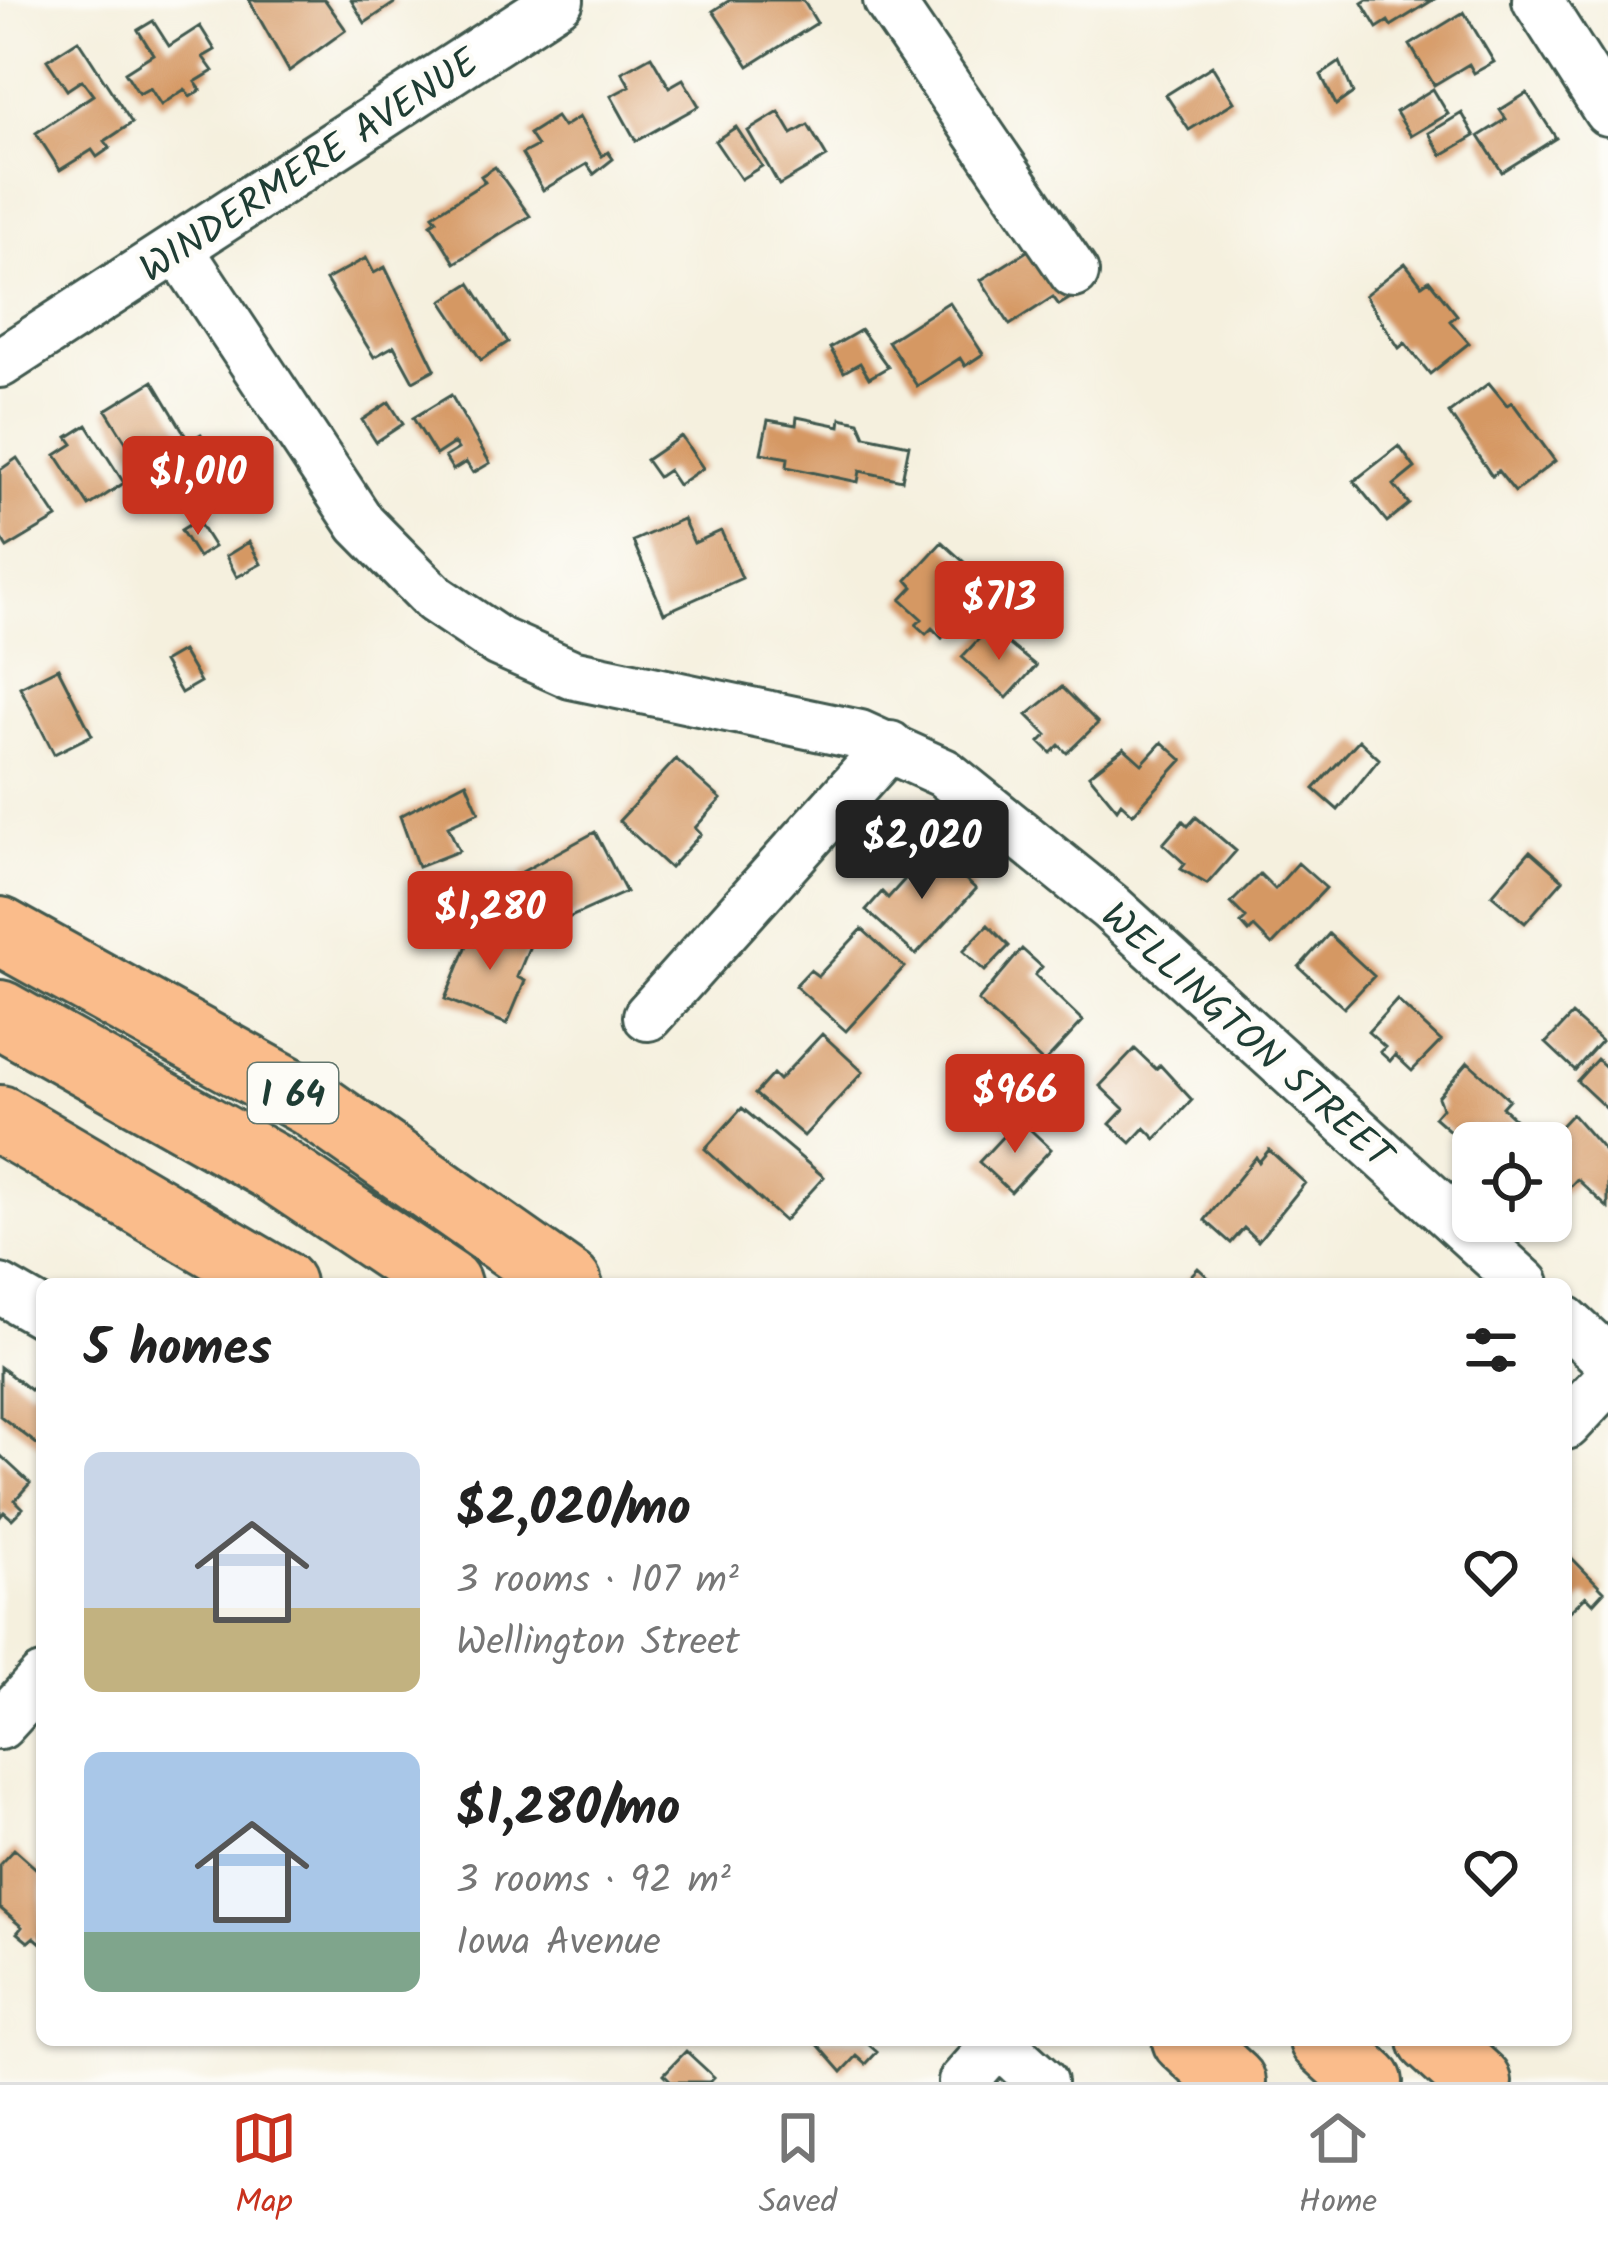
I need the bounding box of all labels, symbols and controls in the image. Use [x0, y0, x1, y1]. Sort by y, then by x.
street label: WINDERMERE AVENUE [128, 33, 493, 301]
pin: $1,010 [100, 436, 296, 538]
text: $1,010 [150, 444, 246, 506]
pin: $713 [928, 561, 1070, 663]
text: $713 [962, 569, 1036, 631]
pin: $2,020 [824, 800, 1020, 902]
text: $2,020 [863, 808, 981, 870]
pin: $1,280 [392, 871, 588, 973]
text: $1,280 [435, 879, 545, 941]
street label: WELLINGTON STREET [1085, 888, 1408, 1188]
pin: $966 [944, 1054, 1086, 1156]
text: $966 [972, 1062, 1058, 1124]
road number: I 64 [248, 1063, 338, 1123]
map controls [1452, 1122, 1572, 1242]
button: locate [1452, 1122, 1572, 1242]
text: 5 homes [84, 1310, 272, 1391]
icon: filters [1458, 1317, 1524, 1383]
text: $2,020/mo [456, 1470, 691, 1551]
icon: home [180, 1500, 324, 1644]
icon: heart [1458, 1539, 1524, 1605]
text: 3 rooms · 107 m² [456, 1551, 739, 1613]
text: Wellington Street [456, 1613, 740, 1675]
text: $1,280/mo [456, 1770, 680, 1851]
icon: home [180, 1800, 324, 1944]
icon: heart [1458, 1839, 1524, 1905]
text: 3 rooms · 92 m² [456, 1851, 731, 1913]
text: Iowa Avenue [456, 1913, 661, 1975]
tab: Map [231, 2105, 297, 2230]
tab: Saved [759, 2105, 837, 2230]
tab: Home [1299, 2105, 1377, 2230]

